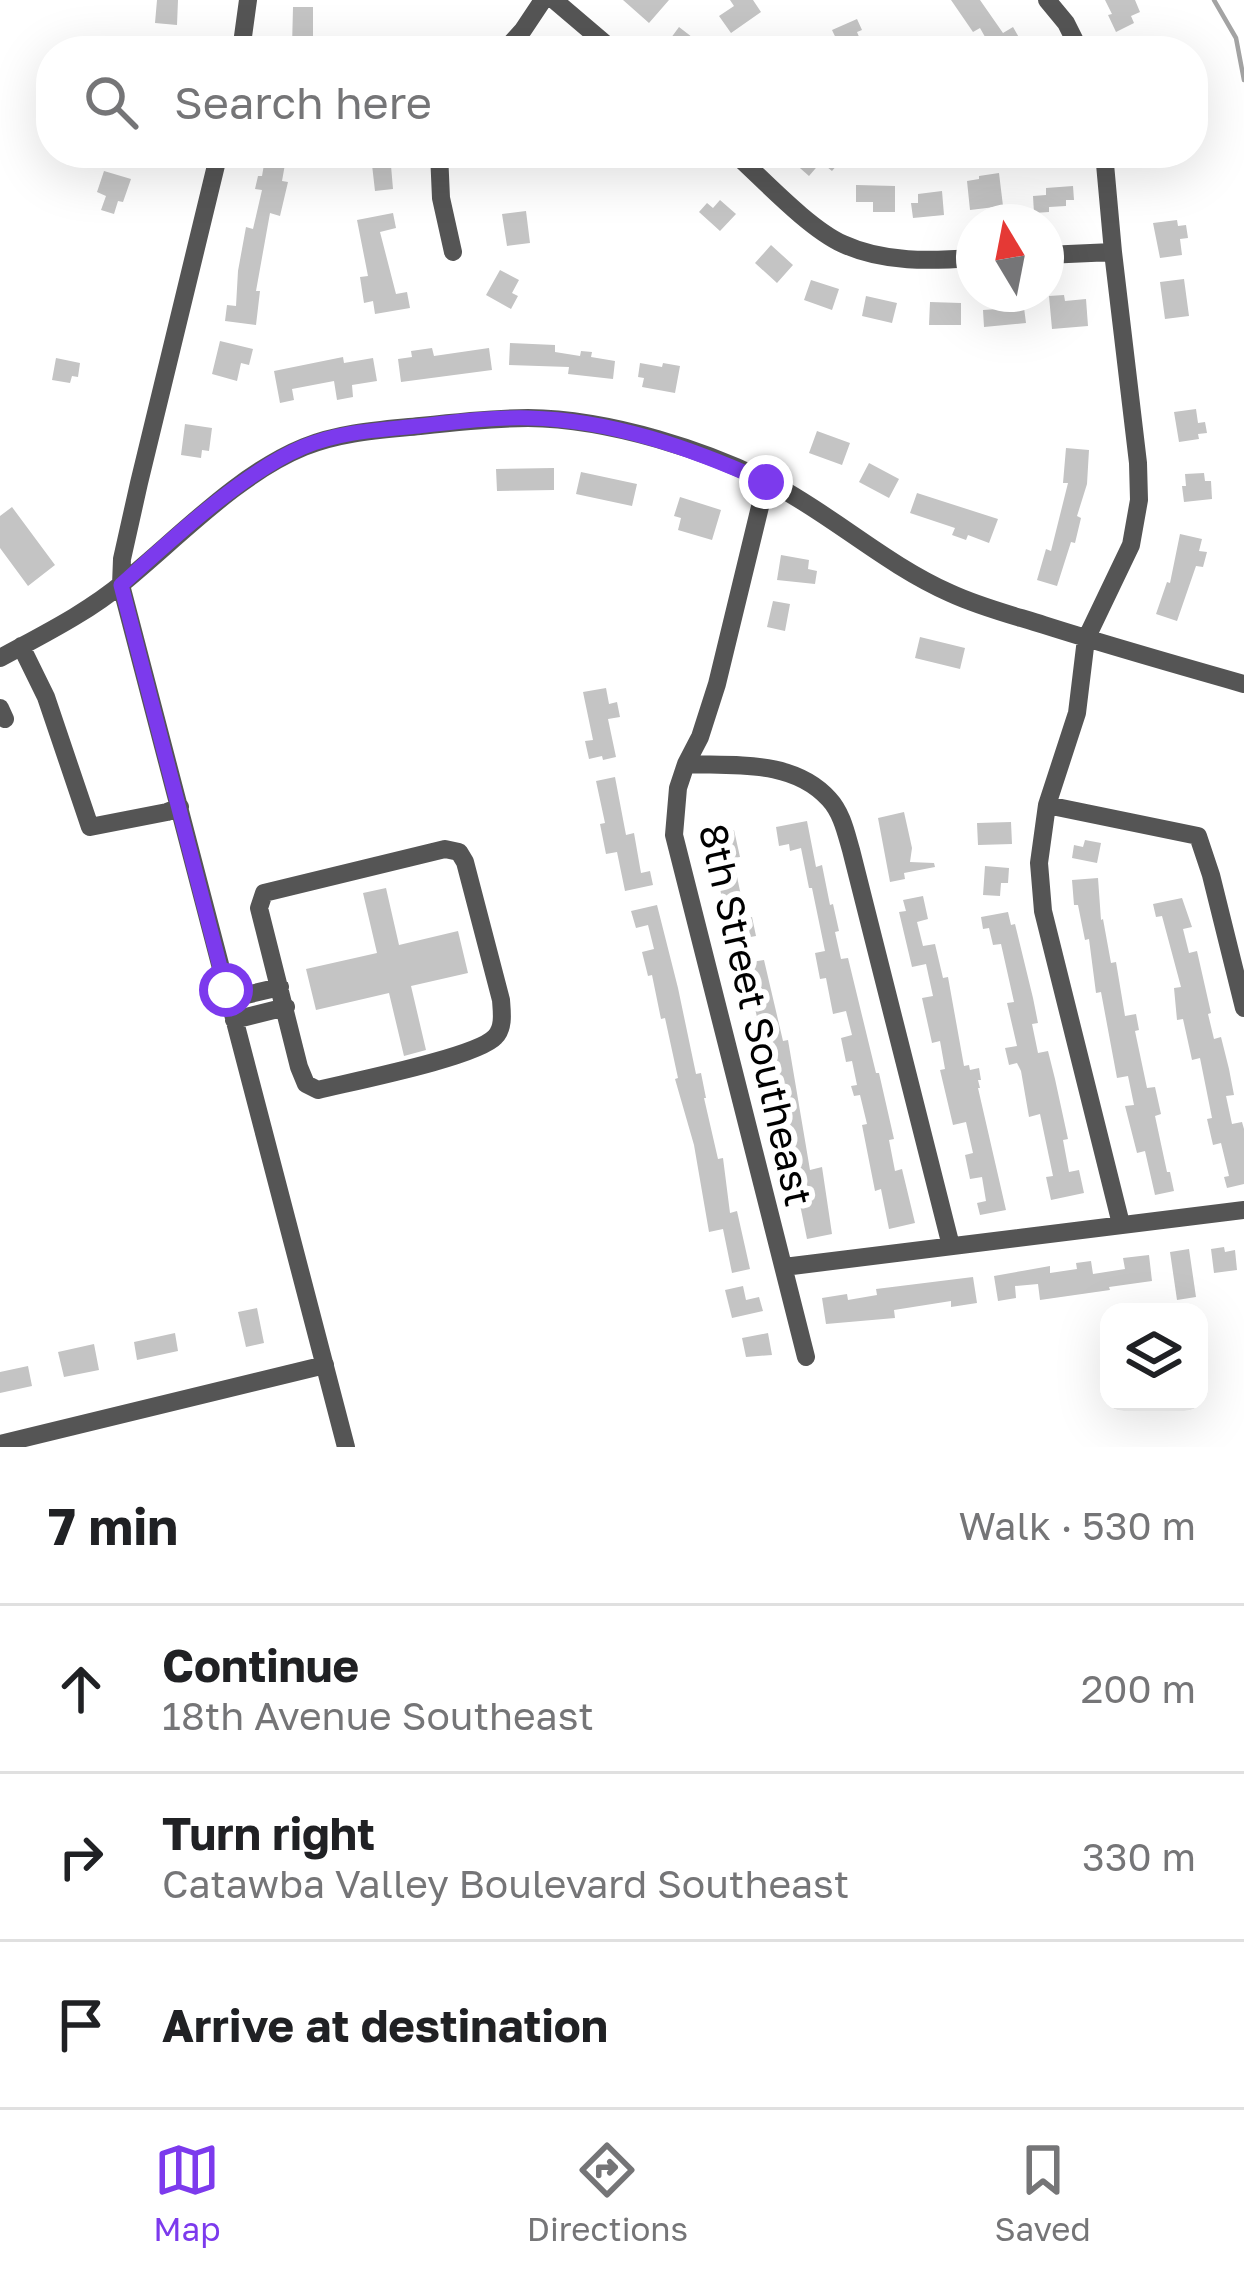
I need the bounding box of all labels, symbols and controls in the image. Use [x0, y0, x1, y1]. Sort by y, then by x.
search box [36, 36, 1208, 168]
icon: search [78, 69, 144, 135]
text: Search here [174, 75, 432, 129]
north arrow [956, 204, 1064, 312]
route end [739, 455, 793, 509]
street label: 8th Street Southeast [690, 819, 823, 1211]
route start [199, 963, 253, 1017]
map controls [1100, 1303, 1208, 1411]
button: layers [1100, 1303, 1208, 1411]
text: 7 min [48, 1495, 178, 1556]
text: Walk · 530 m [958, 1502, 1196, 1549]
text: Continue [162, 1638, 359, 1692]
icon: ahead [48, 1656, 114, 1722]
text: 200 m [1081, 1665, 1196, 1712]
text: 18th Avenue Southeast [162, 1692, 594, 1739]
text: Turn right [162, 1806, 375, 1860]
icon: right [48, 1824, 114, 1890]
text: 330 m [1082, 1833, 1196, 1880]
text: Catawba Valley Boulevard Southeast [162, 1860, 849, 1907]
icon: arrive [48, 1992, 114, 2058]
text: Arrive at destination [162, 1998, 608, 2052]
tab: Map [153, 2137, 221, 2248]
tab: Directions [527, 2137, 688, 2248]
tab: Saved [994, 2137, 1091, 2248]

